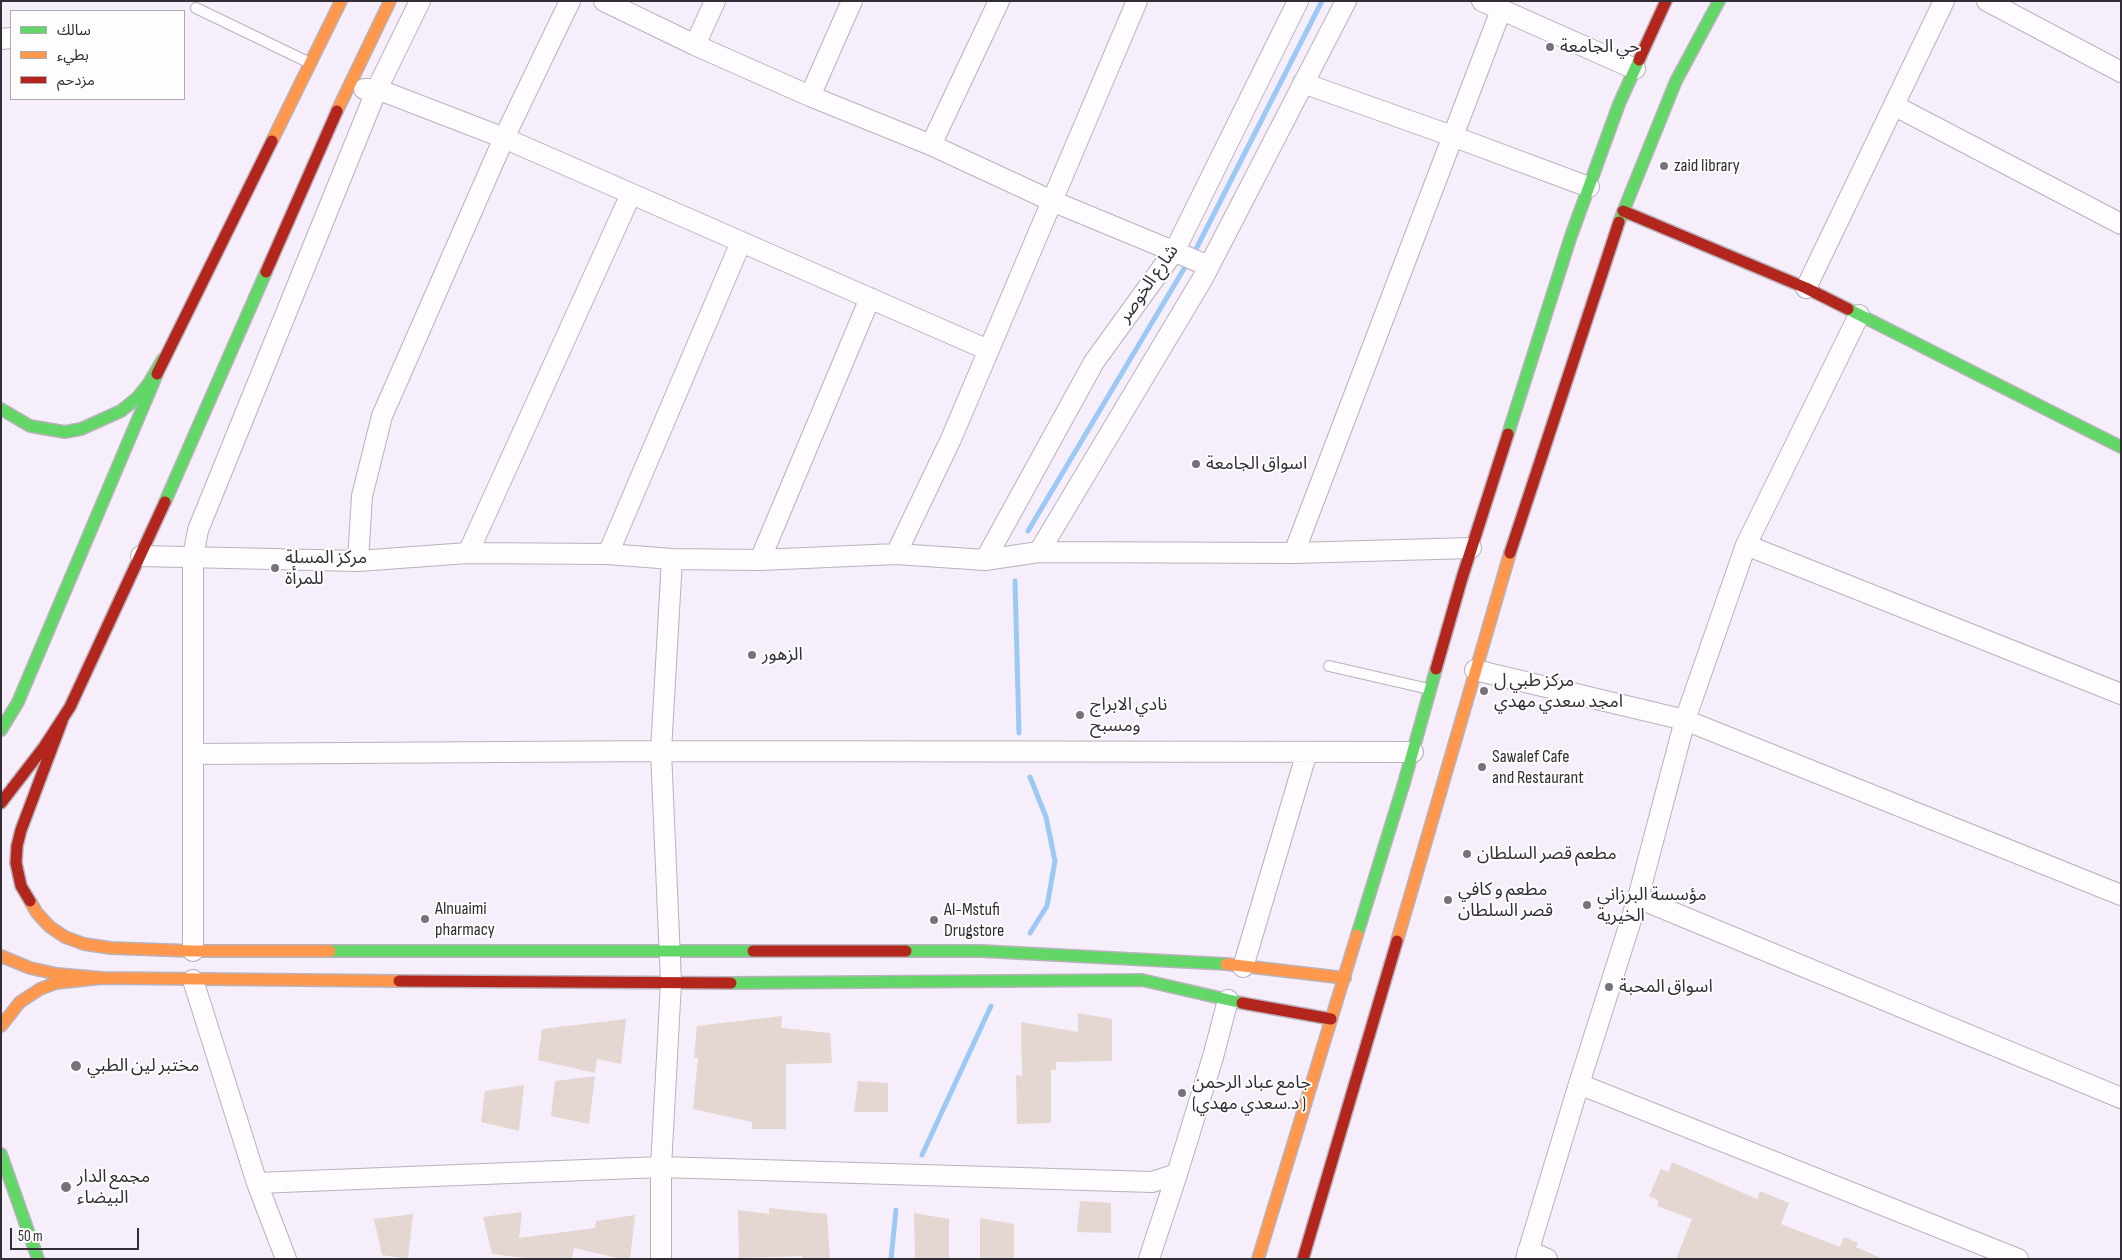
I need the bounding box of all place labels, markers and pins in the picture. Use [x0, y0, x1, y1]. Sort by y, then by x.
place label: حي الجامعة [1560, 36, 1640, 58]
marker: حي الجامعة [1544, 41, 1556, 53]
place label: zaid library [1674, 155, 1740, 177]
marker: zaid library [1658, 160, 1670, 172]
place label: اسواق الجامعة [1206, 453, 1307, 475]
marker: اسواق الجامعة [1190, 458, 1202, 470]
place label: مركز المسلة للمرأة [285, 547, 367, 590]
marker: مركز المسلة للمرأة [269, 562, 281, 574]
place label: الزهور [762, 644, 803, 666]
marker: الزهور [746, 649, 758, 661]
place label: مركز طبي ل امجد سعدي مهدي [1494, 670, 1623, 712]
marker: مركز طبي ل امجد سعدي مهدي [1478, 685, 1490, 697]
place label: نادي الابراج ومسبح [1090, 694, 1167, 736]
marker: نادي الابراج ومسبح [1074, 709, 1086, 721]
place label: Sawalef Cafe and Restaurant [1492, 746, 1584, 789]
marker: Sawalef Cafe and Restaurant [1476, 761, 1488, 773]
place label: مطعم قصر السلطان [1477, 843, 1617, 865]
marker: مطعم قصر السلطان [1461, 848, 1473, 860]
place label: مطعم و كافي قصر السلطان [1458, 879, 1553, 922]
place label: مؤسسة البرزاني الخيرية [1597, 884, 1707, 926]
marker: مطعم و كافي قصر السلطان [1442, 894, 1454, 906]
place label: Alnuaimi pharmacy [435, 898, 495, 941]
place label: Al-Mstufi Drugstore [944, 899, 1004, 942]
marker: مؤسسة البرزاني الخيرية [1581, 899, 1593, 911]
marker: Alnuaimi pharmacy [419, 913, 431, 925]
marker: Al-Mstufi Drugstore [928, 914, 940, 926]
place label: اسواق المحبة [1619, 976, 1713, 998]
marker: اسواق المحبة [1603, 981, 1615, 993]
place label: مختبر لين الطبي [87, 1055, 199, 1077]
marker: مختبر لين الطبي [69, 1059, 83, 1073]
place label: جامع عباد الرحمن (د.سعدي مهدي ) [1192, 1072, 1311, 1114]
marker: جامع عباد الرحمن (د.سعدي مهدي ) [1176, 1087, 1188, 1099]
place label: مجمع الدار البيضاء [77, 1166, 150, 1208]
marker: مجمع الدار البيضاء [59, 1180, 73, 1194]

